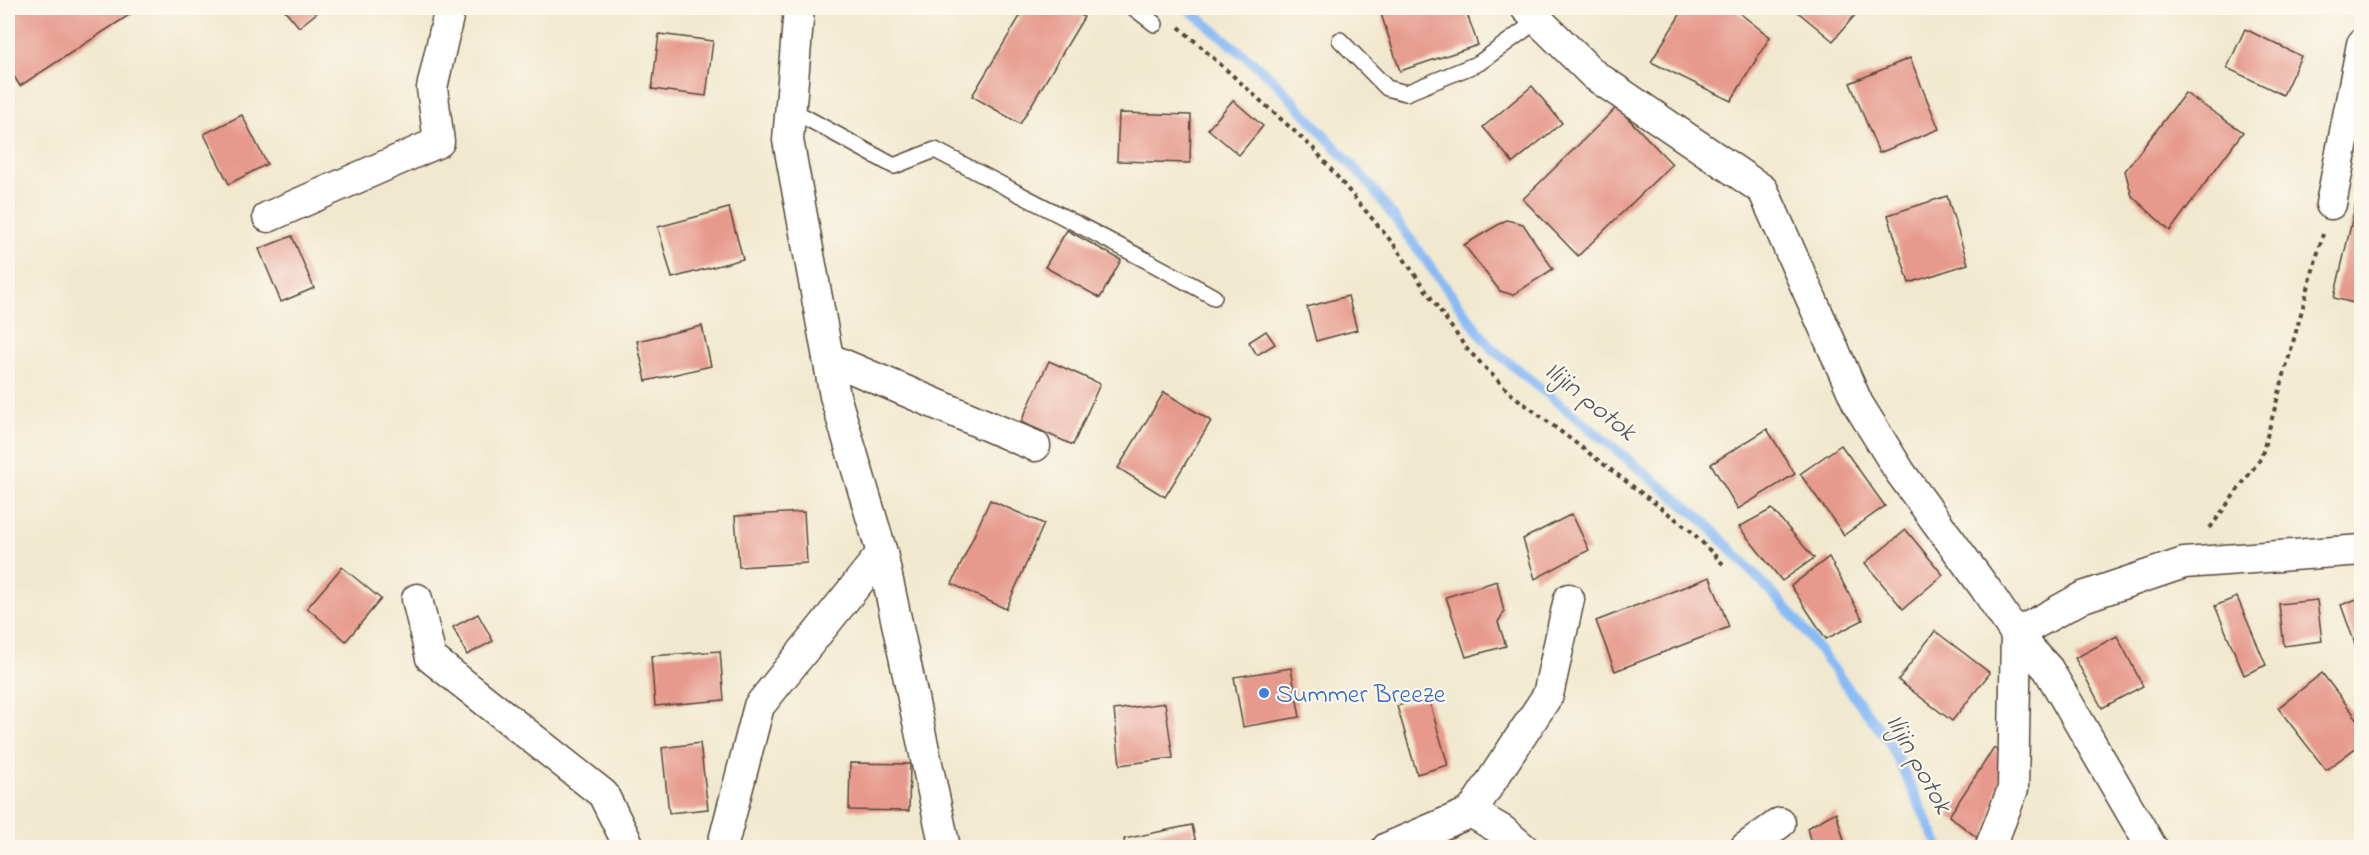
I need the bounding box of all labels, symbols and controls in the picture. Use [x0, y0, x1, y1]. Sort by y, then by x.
water label: Ilijin potok [1535, 353, 1645, 452]
place label: Summer Breeze [1276, 677, 1446, 715]
marker: Summer Breeze [1257, 686, 1271, 700]
water label: Ilijin potok [1874, 707, 1962, 822]

